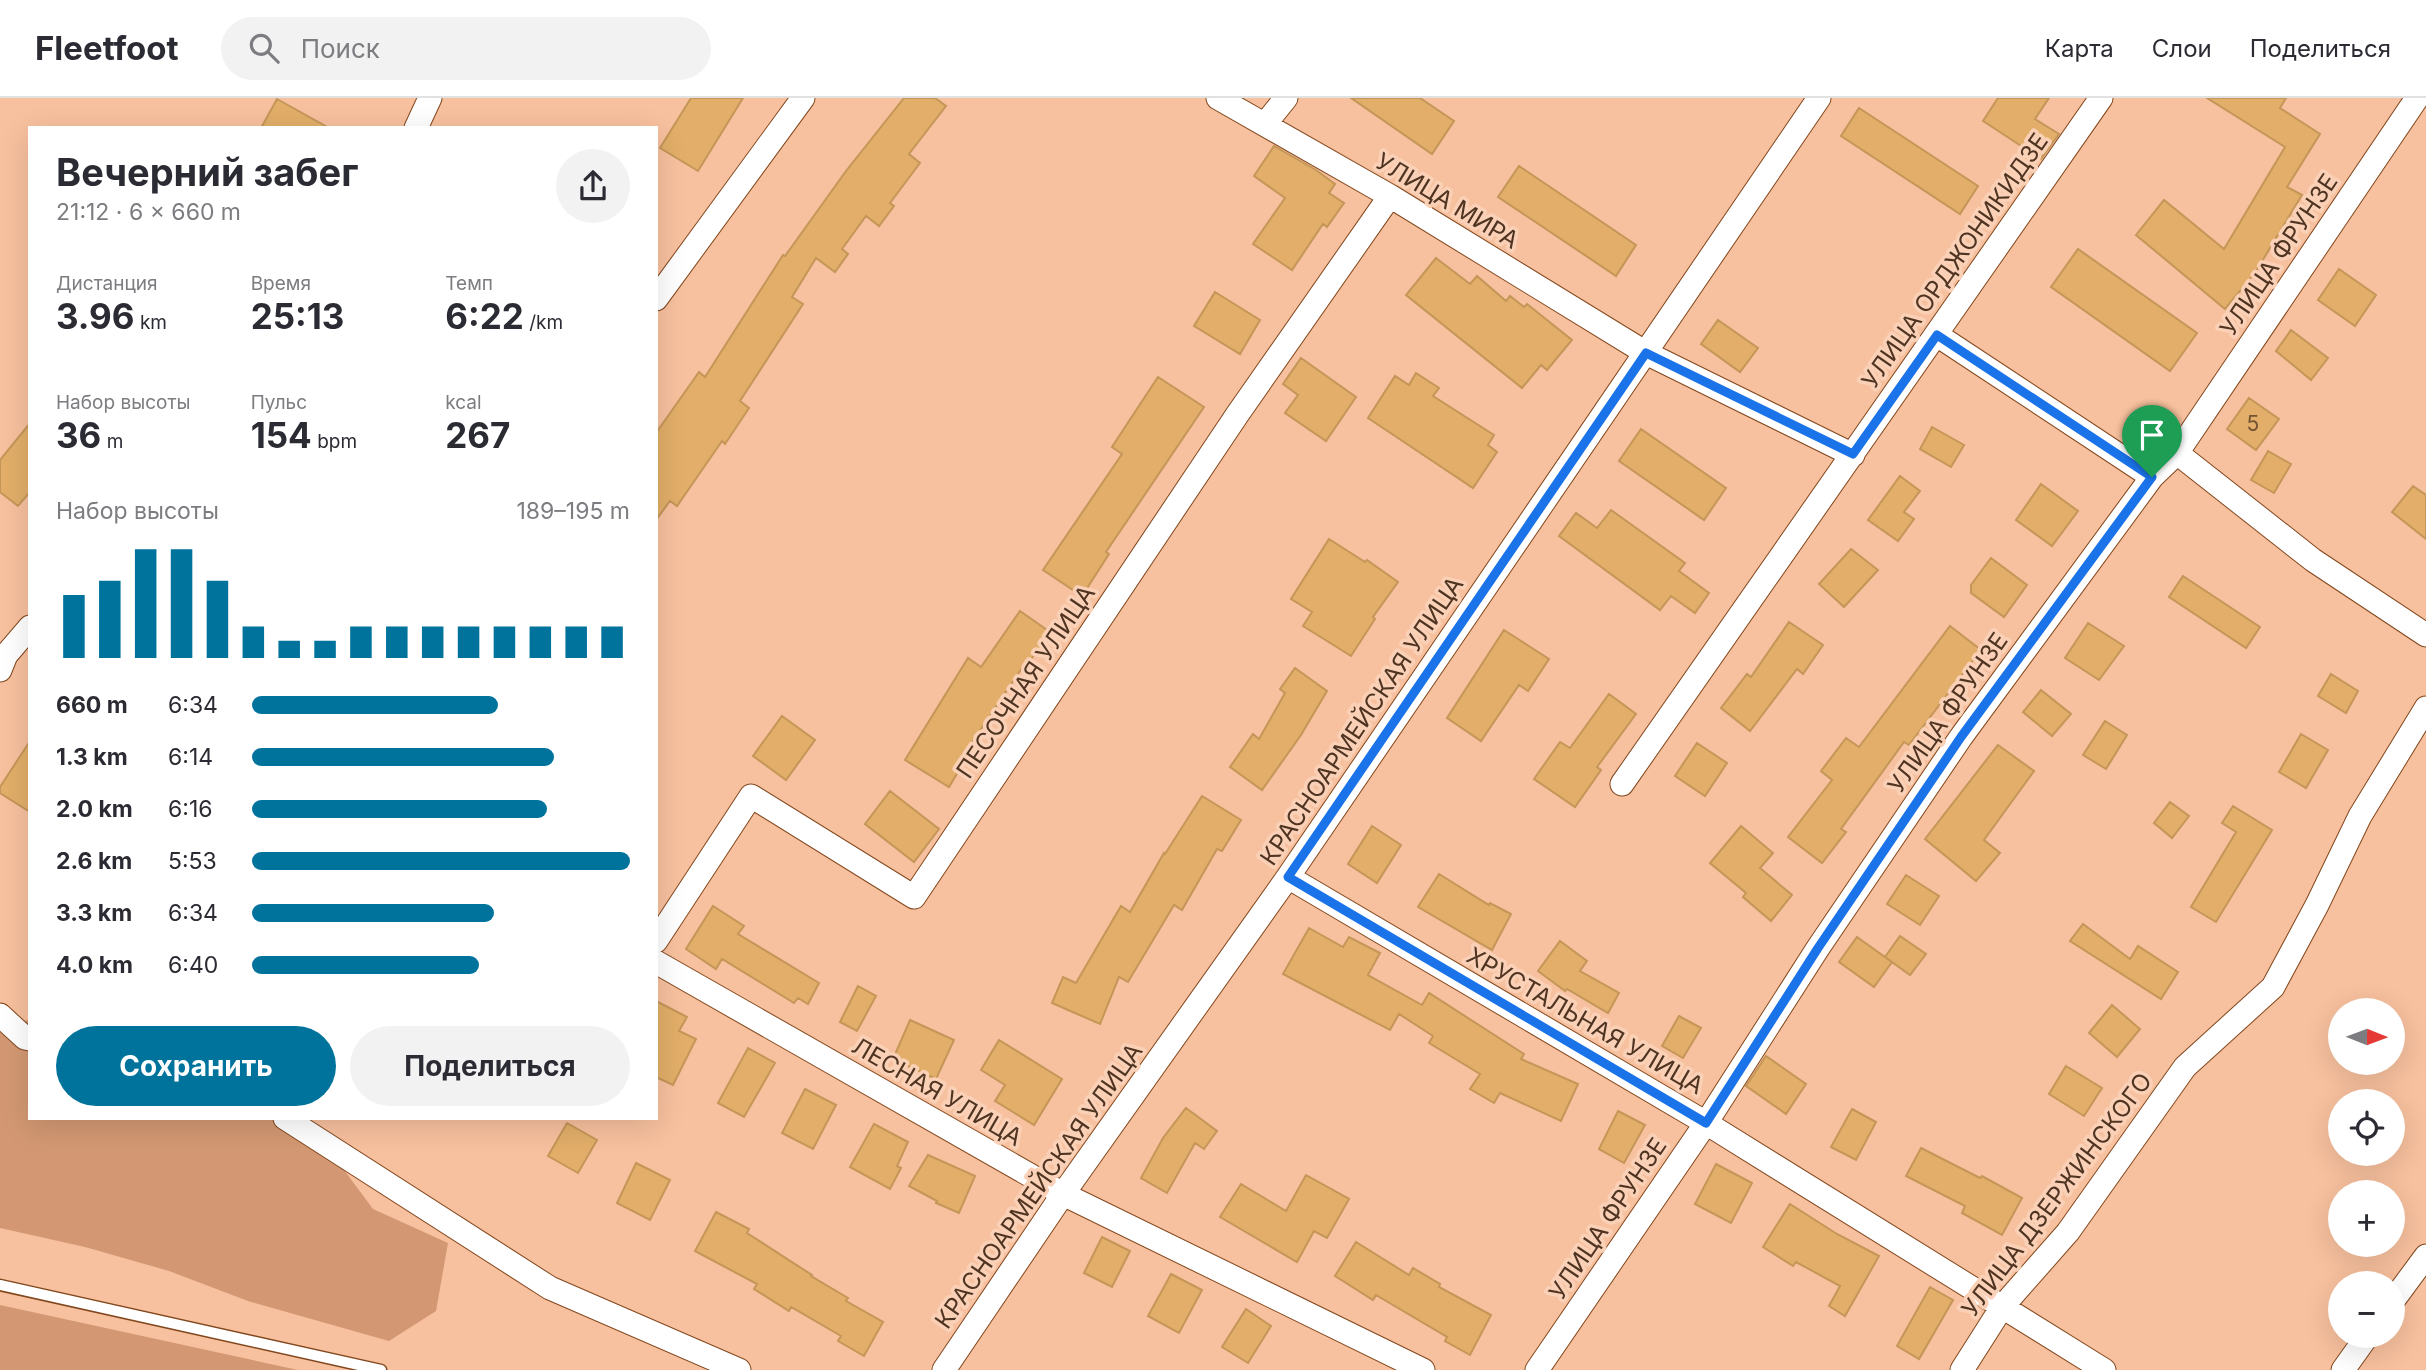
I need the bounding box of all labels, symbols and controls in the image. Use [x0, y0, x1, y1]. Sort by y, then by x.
search box [221, 17, 711, 80]
text: Fleetfoot [35, 28, 179, 68]
icon: search [245, 29, 283, 67]
text: Поиск [301, 33, 380, 64]
text: Карта [2045, 34, 2114, 63]
text: Слои [2152, 34, 2212, 63]
text: Поделиться [2250, 34, 2391, 63]
street label: УЛИЦА ОРДЖОНИКИДЗЕ [1855, 128, 2054, 394]
street label: УЛИЦА МИРА [1371, 147, 1524, 255]
text: Вечерний забег [56, 149, 358, 195]
button: share [556, 149, 630, 223]
street label: УЛИЦА ФРУНЗЕ [2214, 168, 2343, 341]
text: 21:12 · 6 × 660 m [56, 198, 241, 226]
text: Дистанция [56, 272, 158, 295]
text: Время [251, 272, 311, 295]
text: Темп [445, 272, 493, 295]
text: 3.96 [56, 295, 135, 337]
text: 25:13 [251, 295, 344, 337]
text: 6:22 [445, 295, 524, 337]
text: km [135, 311, 167, 334]
text: /km [524, 311, 563, 334]
text: Набор высоты [56, 391, 191, 414]
text: Пульс [251, 391, 307, 414]
text: kcal [445, 391, 482, 414]
pin [2122, 405, 2182, 477]
house number: 5 [2247, 411, 2259, 436]
text: 36 [56, 414, 101, 456]
text: 154 [251, 414, 312, 456]
text: 267 [445, 414, 510, 456]
icon: arrive [2133, 416, 2171, 454]
text: m [101, 430, 123, 453]
text: bpm [312, 430, 357, 453]
text: Набор высоты [56, 497, 219, 525]
text: 189–195 m [516, 497, 630, 525]
street label: КРАСНОАРМЕЙСКАЯ УЛИЦА [1253, 570, 1469, 871]
street label: ПЕСОЧНАЯ УЛИЦА [950, 580, 1101, 784]
street label: УЛИЦА ФРУНЗЕ [1881, 627, 2014, 798]
text: 660 m [56, 691, 128, 719]
text: 6:34 [168, 691, 218, 719]
text: 1.3 km [56, 743, 128, 771]
text: 6:14 [168, 743, 213, 771]
text: 2.0 km [56, 795, 133, 823]
text: 6:16 [168, 795, 213, 823]
text: 2.6 km [56, 847, 132, 875]
text: 5:53 [168, 847, 217, 875]
text: 3.3 km [56, 899, 132, 927]
text: 6:34 [168, 899, 218, 927]
street label: ХРУСТАЛЬНАЯ УЛИЦА [1462, 941, 1709, 1100]
text: 4.0 km [56, 951, 133, 979]
text: 6:40 [168, 951, 218, 979]
north arrow [2328, 998, 2404, 1074]
map controls [2328, 998, 2405, 1348]
button: Сохранить [56, 1026, 336, 1106]
button: Поделиться [350, 1026, 630, 1106]
street label: ЛЕСНАЯ УЛИЦА [847, 1031, 1027, 1152]
street label: КРАСНОАРМЕЙСКАЯ УЛИЦА [928, 1037, 1148, 1334]
street label: УЛИЦА ДЗЕРЖИНСКОГО [1955, 1067, 2158, 1322]
button: locate [2328, 1089, 2405, 1166]
street label: УЛИЦА ФРУНЗЕ [1543, 1132, 1672, 1305]
button: + [2328, 1180, 2405, 1257]
button: − [2328, 1271, 2405, 1348]

